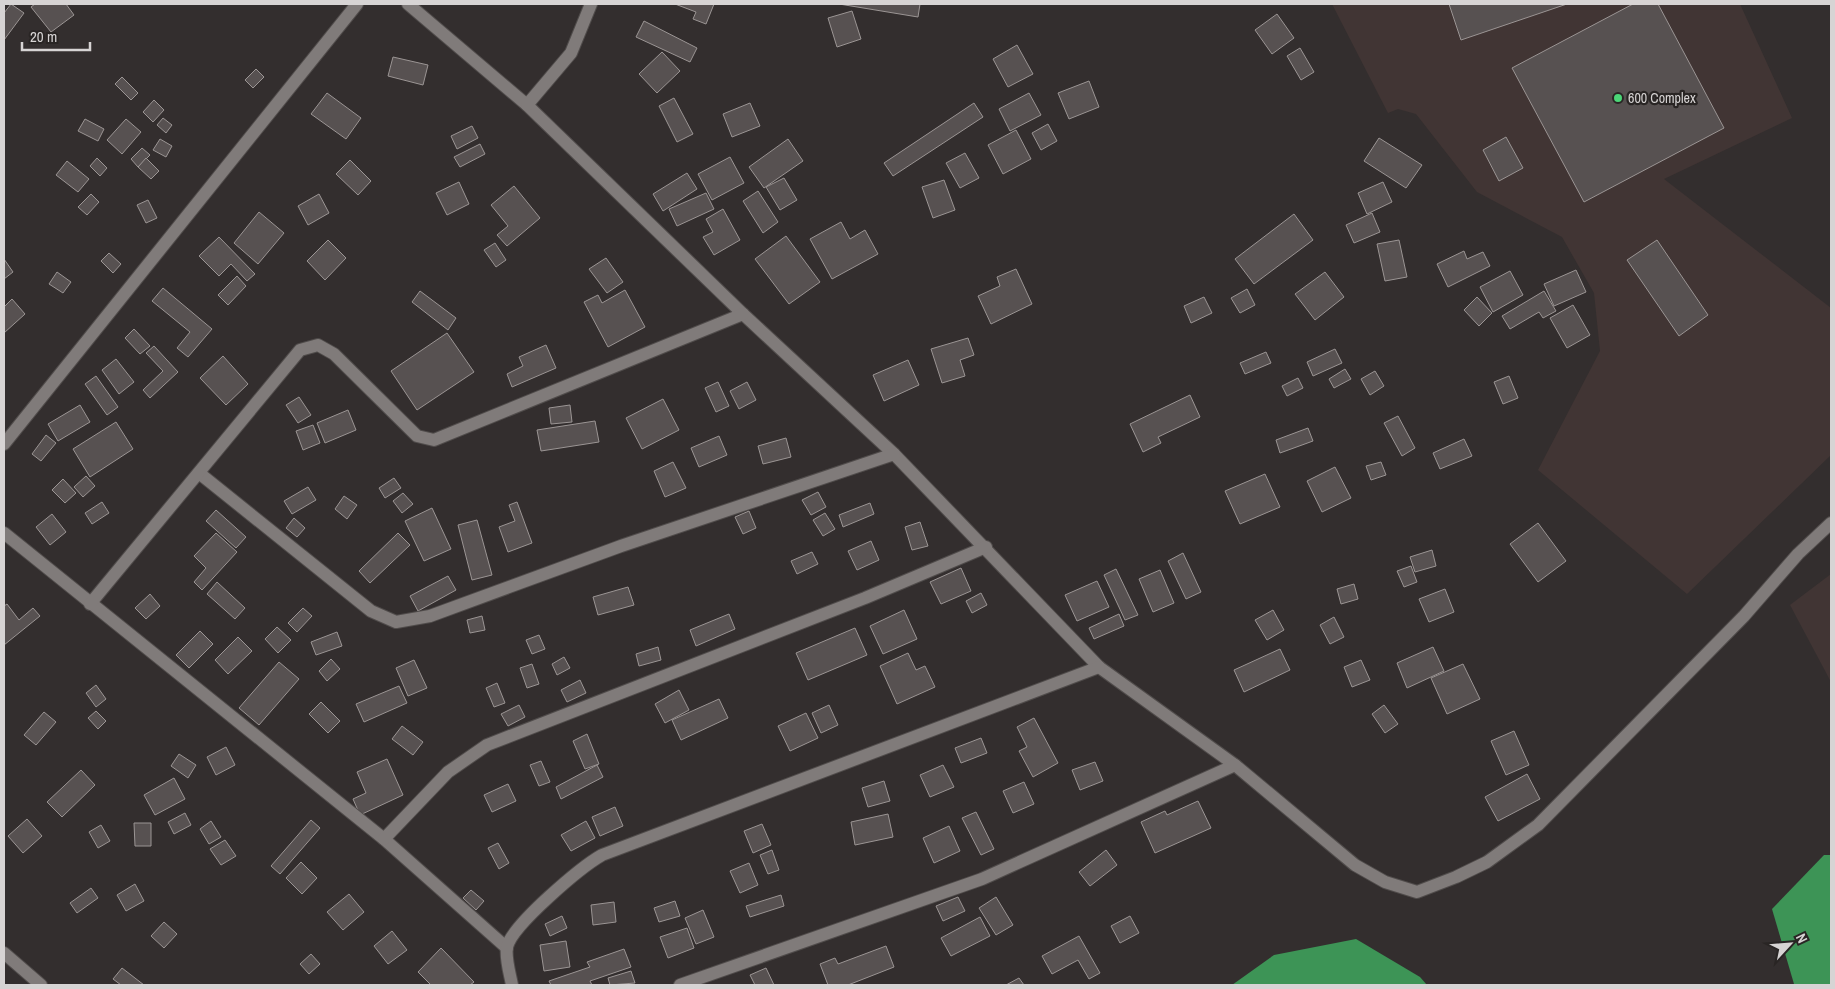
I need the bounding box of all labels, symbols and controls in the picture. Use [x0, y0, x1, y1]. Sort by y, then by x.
scale bar [22, 20, 90, 52]
text: 20 m [30, 26, 57, 47]
place label: 600 Complex [1628, 89, 1696, 107]
marker: 600 Complex [1612, 92, 1624, 104]
north arrow [1765, 919, 1815, 969]
text: N [1792, 931, 1812, 946]

